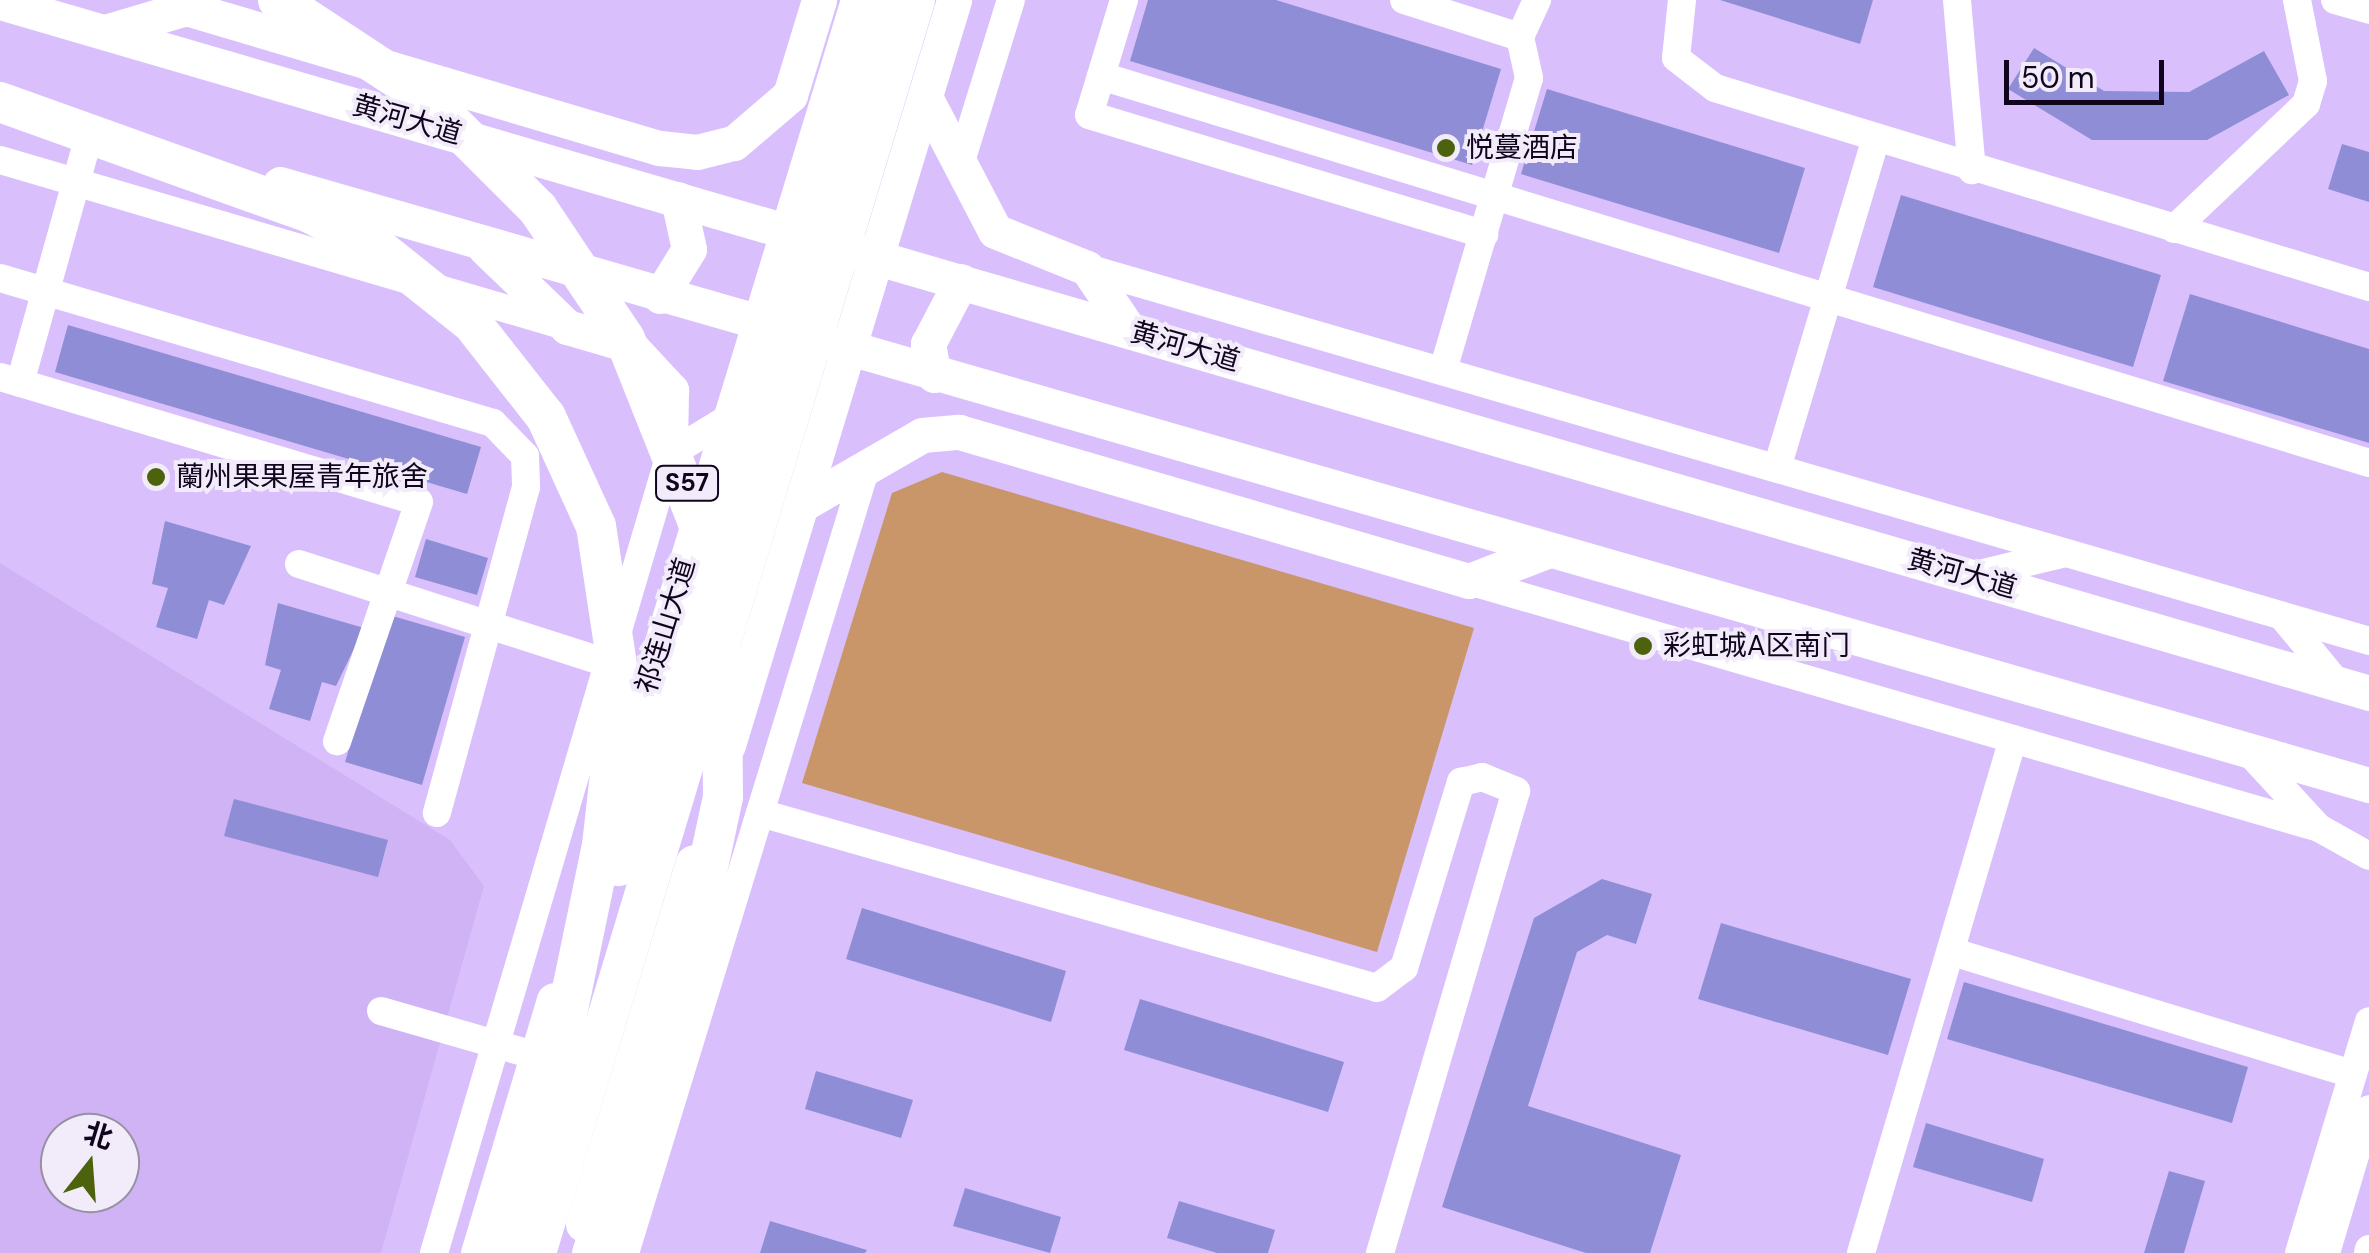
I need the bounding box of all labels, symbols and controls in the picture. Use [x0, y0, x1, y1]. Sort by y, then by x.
scale bar [2009, 40, 2169, 102]
text: 50 m [2021, 58, 2095, 97]
street label: 黄河大道 [349, 88, 465, 152]
place label: 悦蔓酒店 [1466, 131, 1578, 165]
marker: 悦蔓酒店 [1435, 137, 1457, 159]
street label: 黄河大道 [1127, 315, 1243, 379]
place label: 蘭州果果屋青年旅舍 [176, 460, 428, 494]
road number: S57 [654, 463, 720, 503]
marker: 蘭州果果屋青年旅舍 [145, 466, 167, 488]
street label: 黄河大道 [1904, 542, 2020, 606]
street label: 祁连山大道 [629, 554, 703, 698]
place label: 彩虹城A区南门 [1663, 629, 1850, 663]
marker: 彩虹城A区南门 [1632, 635, 1654, 657]
north arrow [40, 1113, 140, 1213]
text: 北 [80, 1114, 117, 1158]

